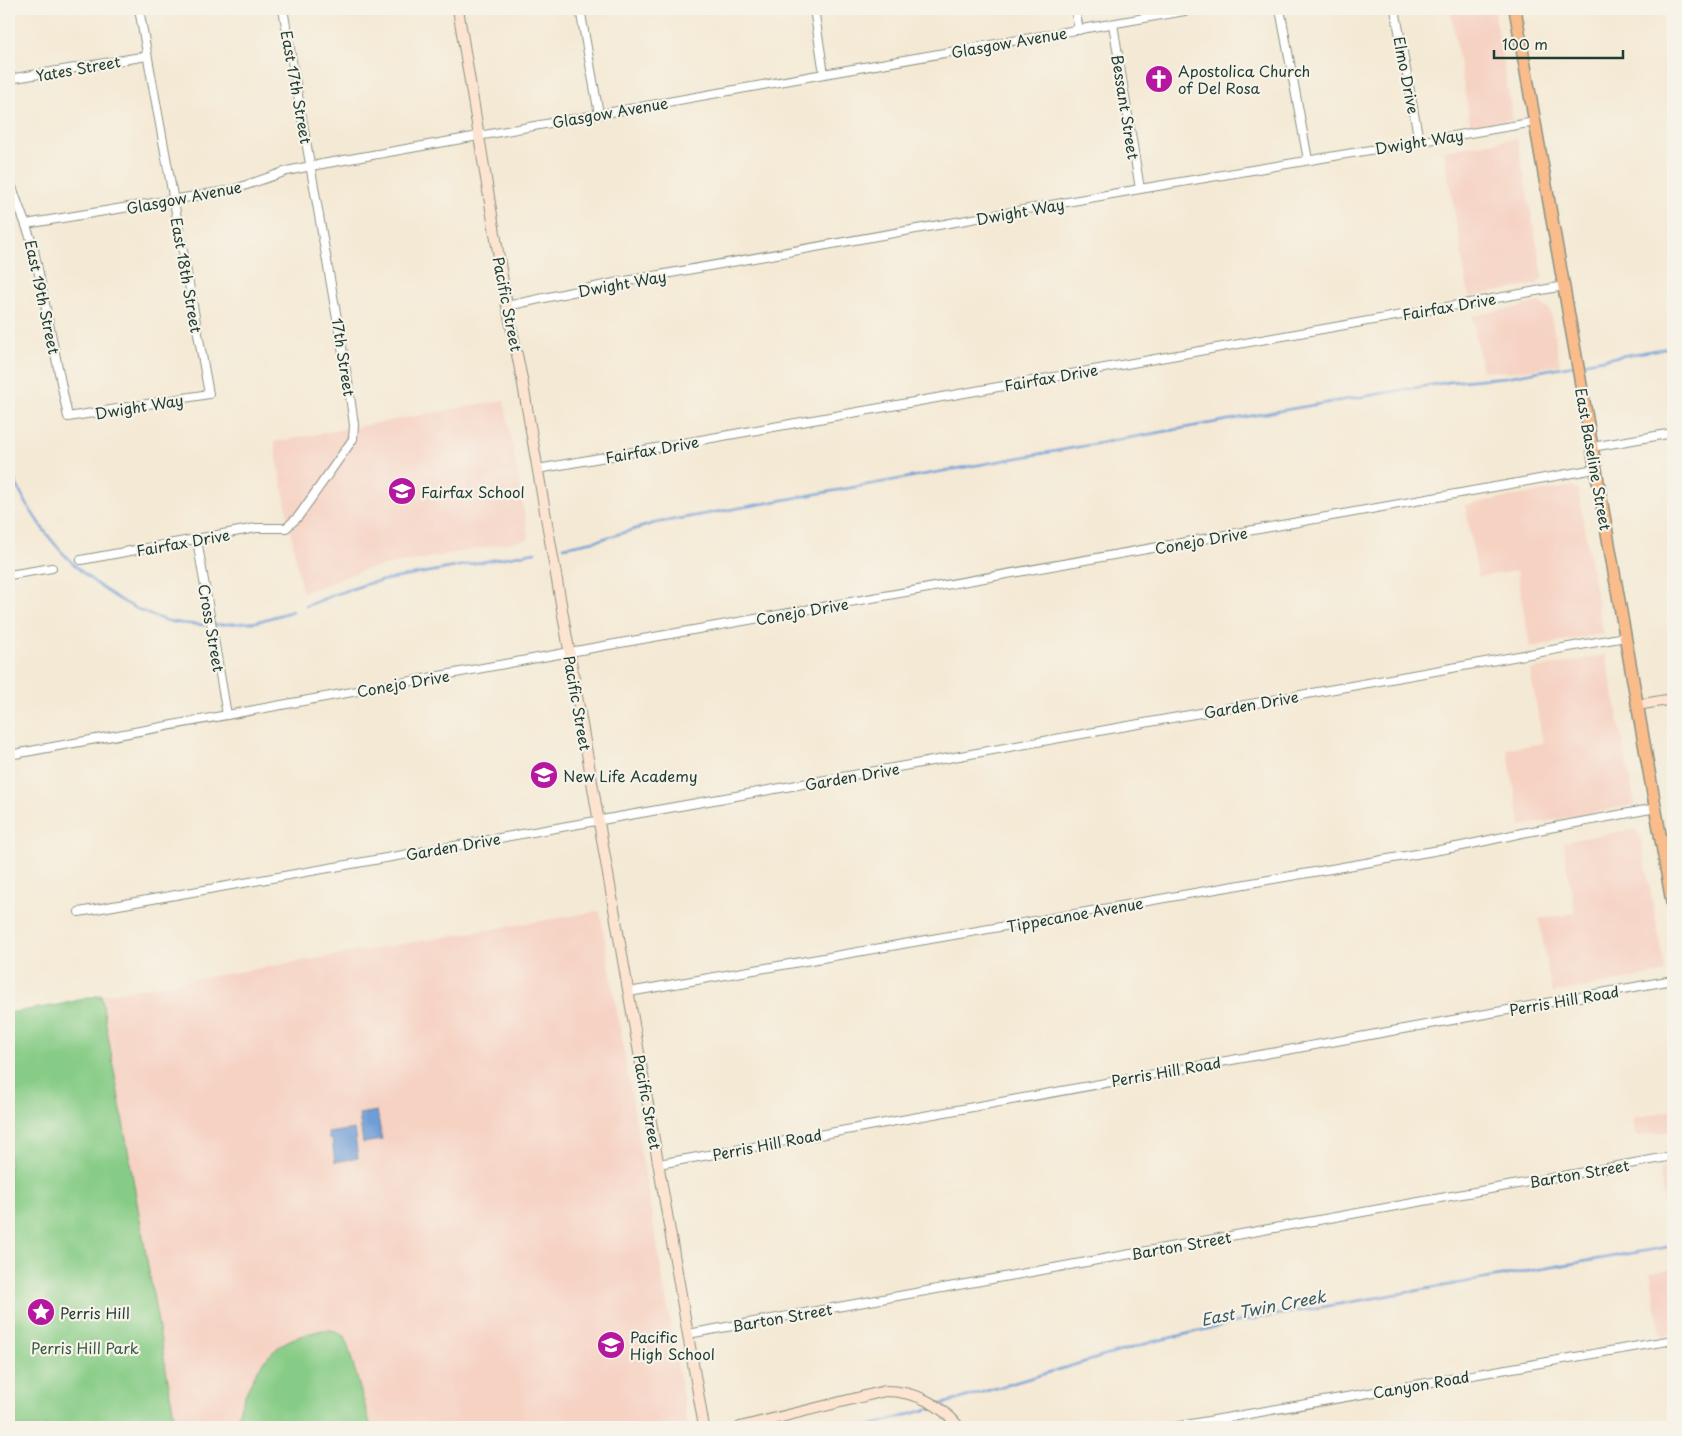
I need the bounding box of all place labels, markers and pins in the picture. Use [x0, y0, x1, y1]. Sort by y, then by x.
place label: Apostolica Church of Del Rosa [1178, 59, 1310, 99]
church icon: Apostolica Church of Del Rosa [1144, 64, 1174, 94]
school or university icon: Fairfax School [387, 476, 417, 506]
place label: Fairfax School [421, 480, 525, 503]
school or university icon: New Life Academy [529, 760, 559, 790]
place label: New Life Academy [563, 764, 697, 787]
place icon: Perris Hill [26, 1297, 56, 1327]
place label: Perris Hill [60, 1301, 130, 1324]
place label: Pacific High School [630, 1325, 715, 1365]
school or university icon: Pacific High School [596, 1330, 626, 1360]

